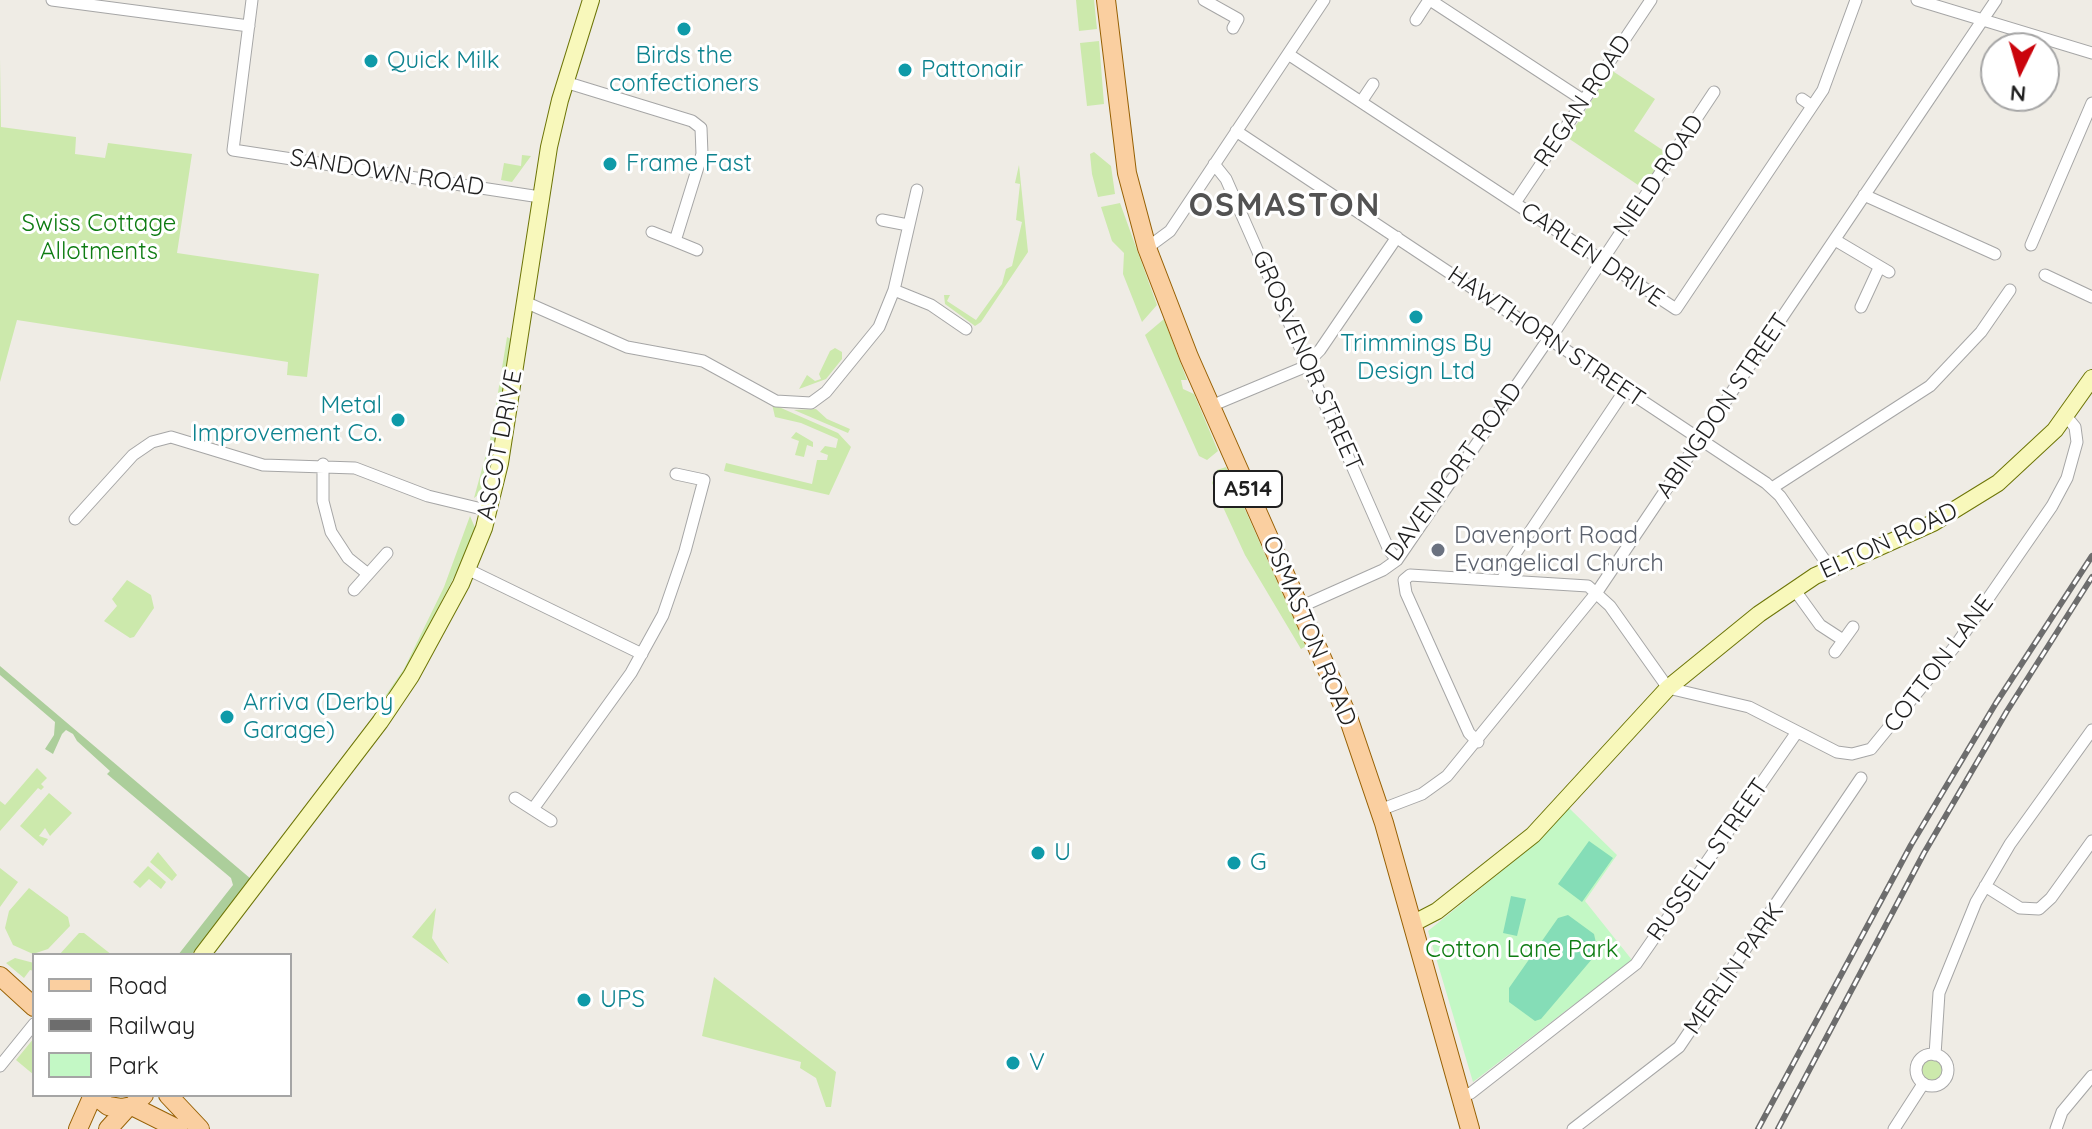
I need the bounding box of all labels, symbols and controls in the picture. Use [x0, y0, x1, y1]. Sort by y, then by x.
marker: Birds the confectioners [675, 20, 693, 38]
street label: REGAN ROAD [1528, 30, 1638, 172]
north arrow [1980, 32, 2060, 112]
place label: Birds the confectioners [609, 42, 759, 98]
place label: Quick Milk [387, 47, 500, 75]
marker: Quick Milk [362, 52, 380, 70]
place label: Pattonair [921, 56, 1023, 84]
marker: Pattonair [896, 61, 914, 79]
text: N [2009, 79, 2027, 109]
street label: NIELD ROAD [1608, 110, 1710, 242]
street label: SANDOWN ROAD [288, 143, 486, 203]
place label: Frame Fast [626, 150, 752, 178]
marker: Frame Fast [601, 155, 619, 173]
district label: OSMASTON [1189, 187, 1381, 225]
street label: CARLEN DRIVE [1515, 196, 1669, 314]
park label: Swiss Cottage Allotments [22, 210, 176, 266]
street label: GROSVENOR STREET [1245, 246, 1369, 476]
street label: HAWTHORN STREET [1442, 260, 1650, 414]
marker: Trimmings By Design Ltd [1407, 308, 1425, 326]
street label: ABINGDON STREET [1650, 308, 1796, 504]
place label: Trimmings By Design Ltd [1340, 330, 1492, 386]
street label: ASCOT DRIVE [471, 367, 529, 523]
street label: DAVENPORT ROAD [1379, 377, 1529, 567]
place label: Metal Improvement Co. [192, 392, 382, 448]
marker: Metal Improvement Co. [389, 411, 407, 429]
road number: A514 [1214, 471, 1282, 507]
street label: ELTON ROAD [1816, 497, 1962, 585]
place label: Davenport Road Evangelical Church [1454, 522, 1664, 578]
street label: OSMASTON ROAD [1256, 531, 1362, 731]
marker: Davenport Road Evangelical Church [1429, 541, 1447, 559]
street label: COTTON LANE [1878, 590, 2000, 738]
place label: Arriva (Derby Garage) [243, 689, 393, 745]
marker: Arriva (Derby Garage) [218, 708, 236, 726]
street label: RUSSELL STREET [1641, 773, 1775, 947]
place label: U [1054, 839, 1071, 867]
marker: U [1029, 844, 1047, 862]
place label: G [1250, 849, 1267, 877]
marker: G [1225, 854, 1243, 872]
street label: MERLIN PARK [1678, 898, 1790, 1040]
park label: Cotton Lane Park [1425, 936, 1619, 964]
legend [32, 953, 292, 1097]
text: Road [108, 970, 168, 1000]
place label: UPS [600, 986, 645, 1014]
marker: UPS [575, 991, 593, 1009]
text: Railway [108, 1010, 195, 1040]
place label: V [1029, 1049, 1045, 1077]
text: Park [108, 1050, 159, 1080]
marker: V [1004, 1054, 1022, 1072]

